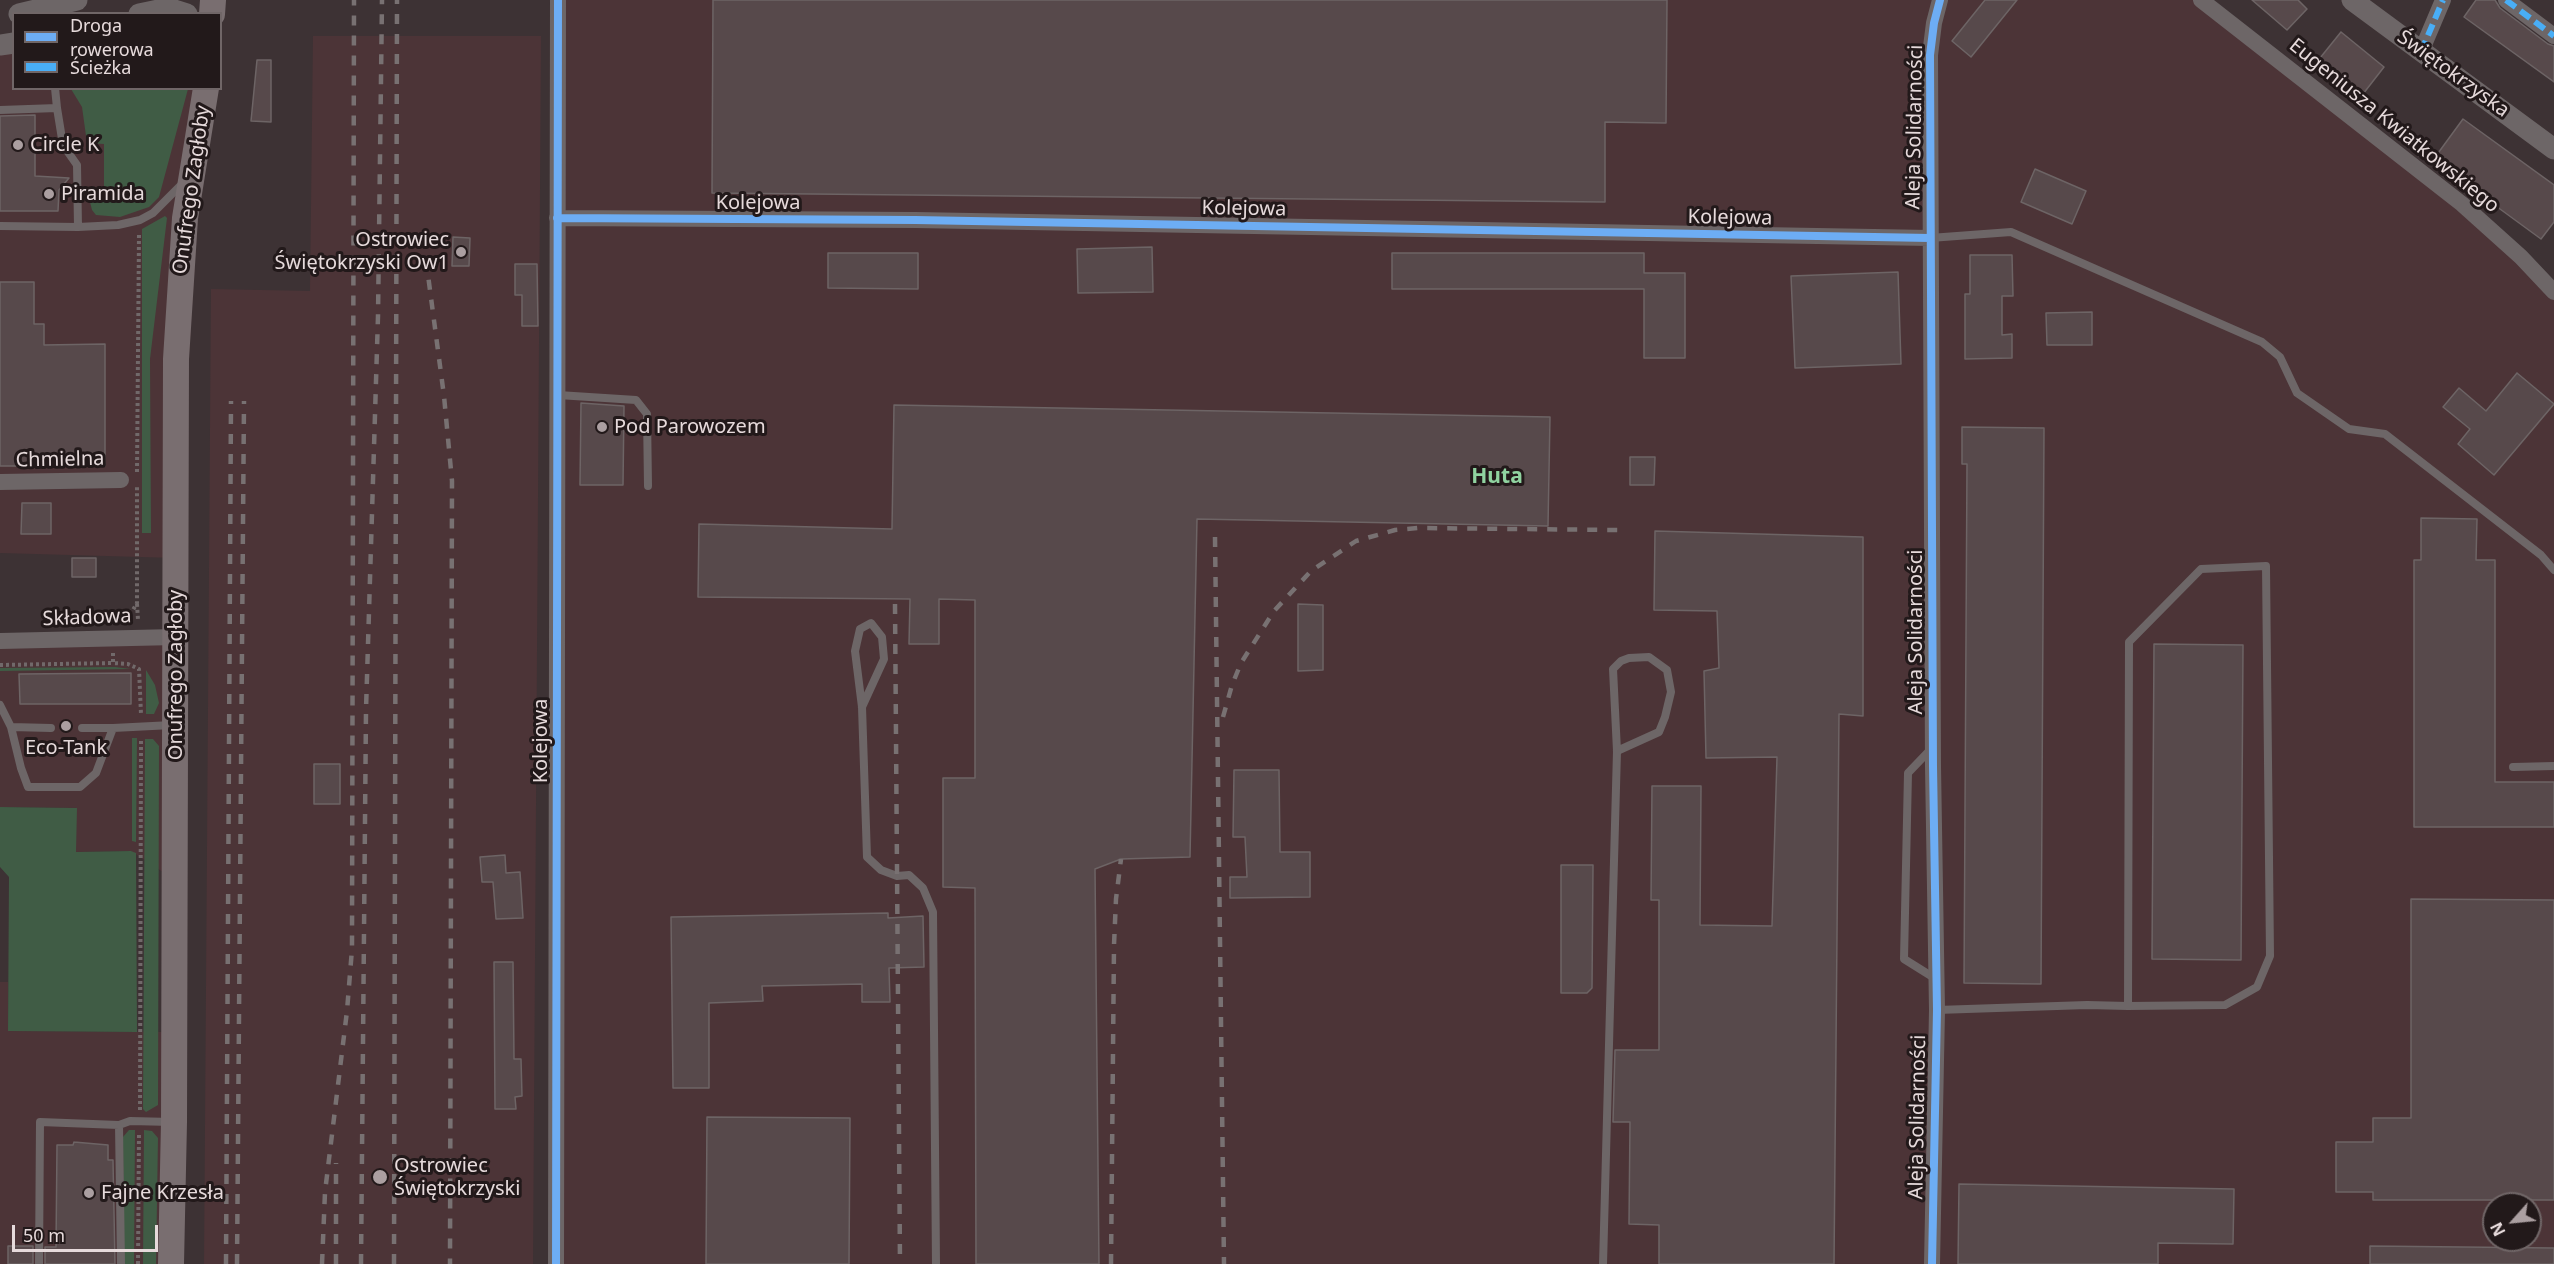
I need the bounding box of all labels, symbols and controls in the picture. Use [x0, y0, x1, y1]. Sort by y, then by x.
legend [12, 12, 222, 90]
text: Droga rowerowa [70, 13, 154, 61]
street label: Świętokrzyska [2392, 25, 2514, 123]
street label: Eugeniusza Kwiatkowskiego [2284, 34, 2504, 218]
street label: Aleja Solidarności [1902, 44, 1928, 210]
text: Ścieżka [70, 55, 131, 79]
street label: Onufrego Zagłoby [168, 104, 216, 276]
place label: Circle K [30, 133, 99, 157]
marker: Circle K [11, 138, 25, 152]
place label: Piramida [61, 182, 145, 206]
marker: Piramida [42, 187, 56, 201]
street label: Kolejowa [716, 191, 800, 215]
street label: Kolejowa [1201, 196, 1287, 222]
street label: Kolejowa [1687, 205, 1773, 231]
place label: Ostrowiec Świętokrzyski Ow1 [275, 228, 449, 275]
marker: Ostrowiec Świętokrzyski Ow1 [454, 245, 468, 259]
place label: Pod Parowozem [614, 415, 766, 439]
marker: Pod Parowozem [595, 420, 609, 434]
street label: Chmielna [15, 447, 105, 473]
district label: Huta [1471, 464, 1523, 490]
street label: Aleja Solidarności [1904, 550, 1928, 714]
street label: Onufrego Zagłoby [164, 590, 188, 760]
street label: Składowa [42, 604, 132, 632]
street label: Kolejowa [529, 699, 553, 783]
marker: Eco-Tank [59, 719, 73, 733]
place label: Eco-Tank [25, 736, 107, 760]
street label: Aleja Solidarności [1905, 1034, 1931, 1200]
place label: Ostrowiec Świętokrzyski [394, 1154, 520, 1201]
marker: Ostrowiec Świętokrzyski [371, 1168, 389, 1186]
place label: Fajne Krzesła [101, 1181, 224, 1205]
marker: Fajne Krzesła [82, 1186, 96, 1200]
north arrow [2482, 1192, 2542, 1252]
scale bar [15, 1213, 160, 1251]
text: N [2485, 1218, 2511, 1240]
text: 50 m [23, 1223, 65, 1247]

